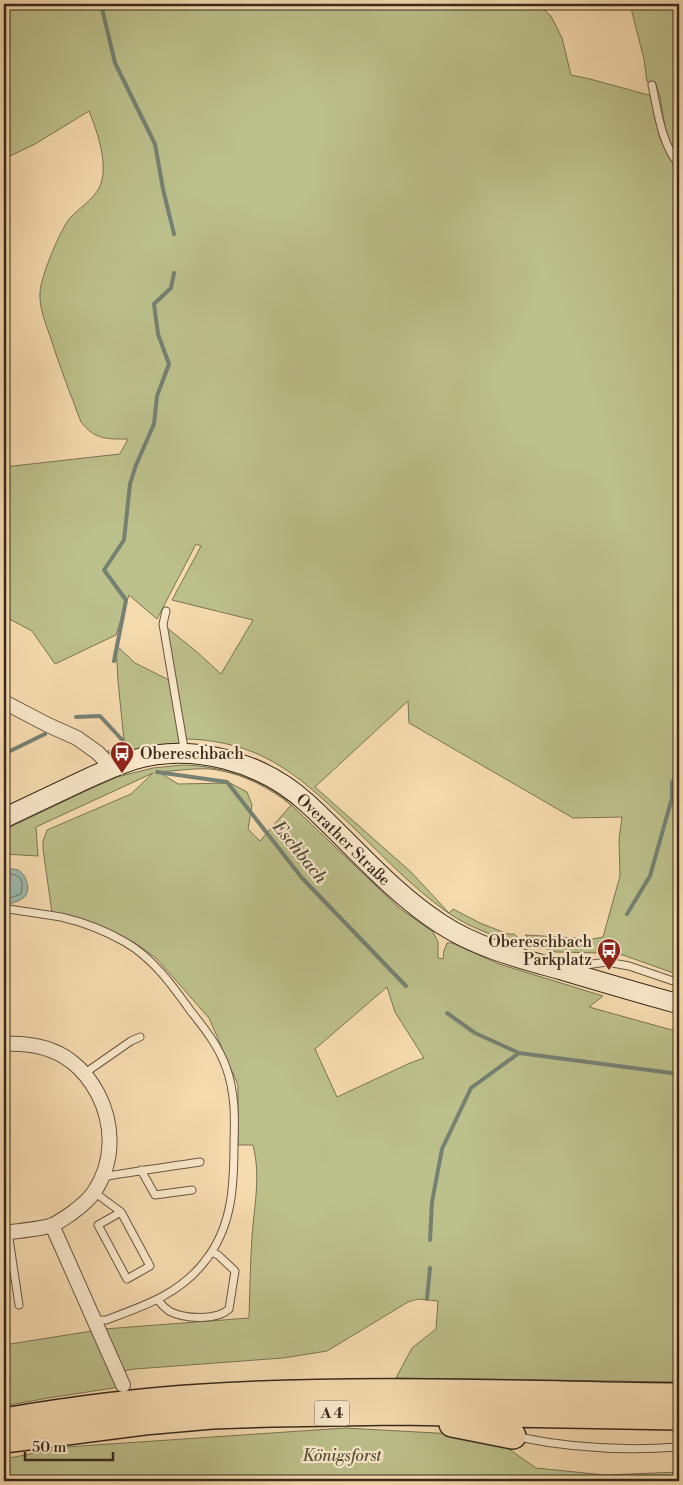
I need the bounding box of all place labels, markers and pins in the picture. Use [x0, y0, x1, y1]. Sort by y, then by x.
bus stop icon: Obereschbach [109, 740, 135, 774]
place label: Obereschbach [140, 744, 244, 764]
place label: Obereschbach Parkplatz [488, 932, 592, 970]
bus stop icon: Obereschbach Parkplatz [596, 937, 622, 971]

